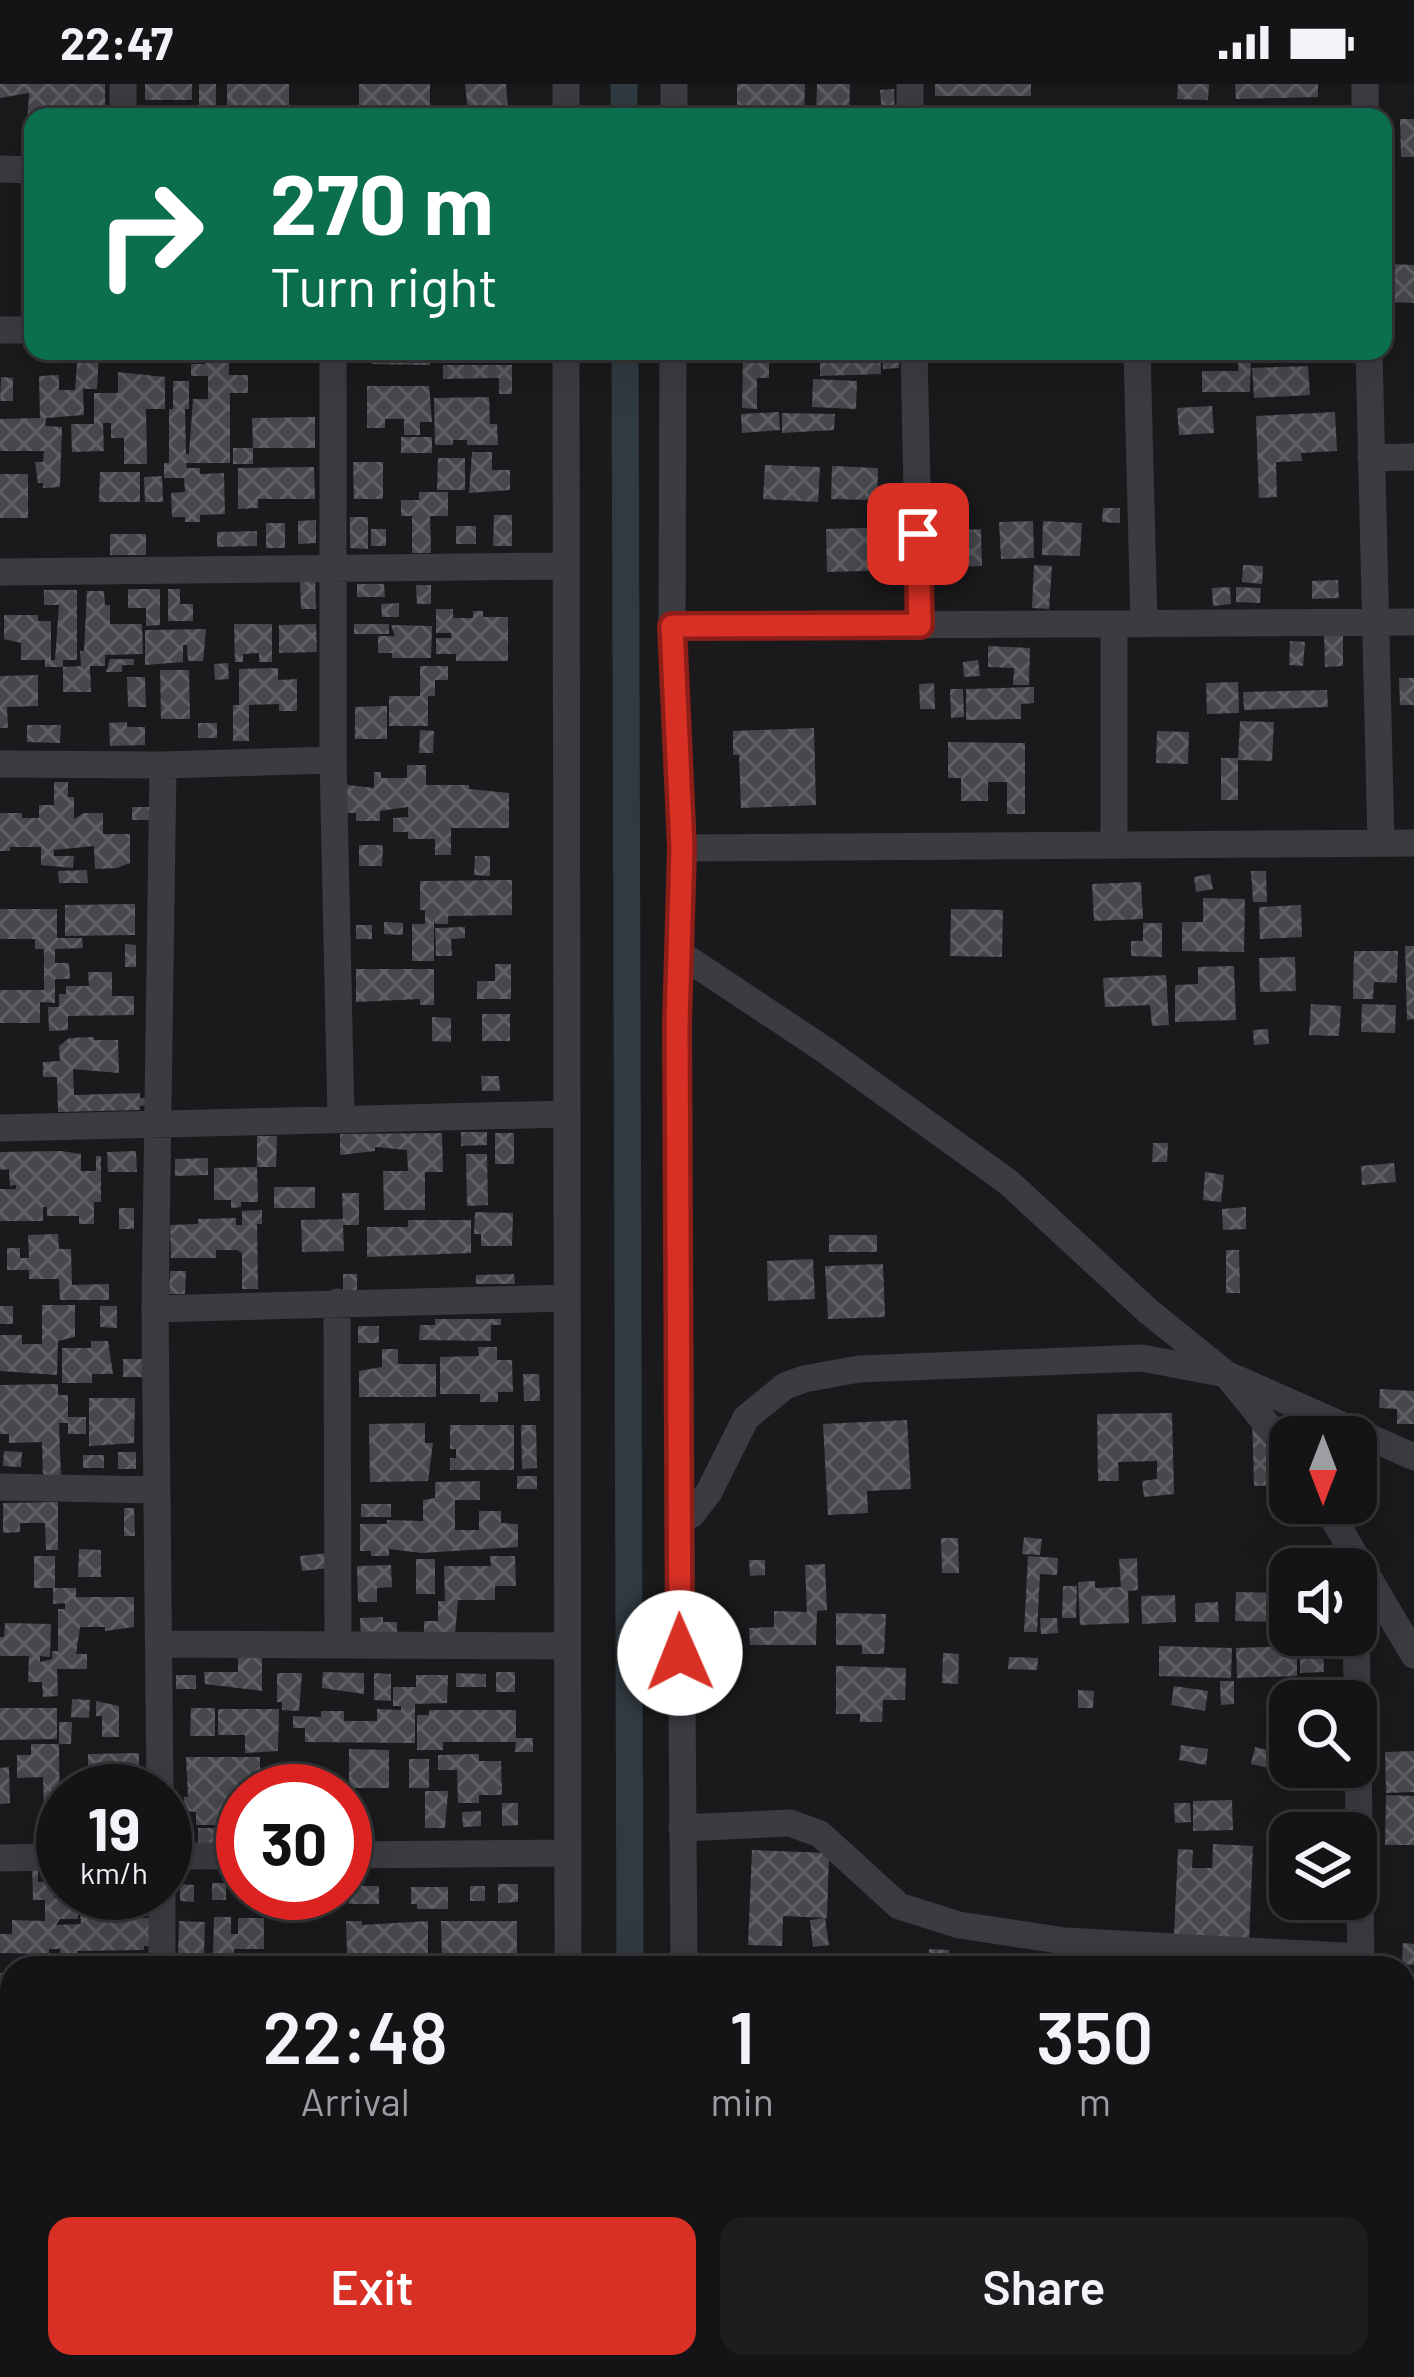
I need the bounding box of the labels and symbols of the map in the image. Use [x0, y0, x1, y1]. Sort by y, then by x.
pin [867, 483, 969, 585]
north arrow [1269, 1416, 1377, 1524]
position arrow [617, 1590, 743, 1716]
speed limit sign: 30 [216, 1764, 372, 1920]

